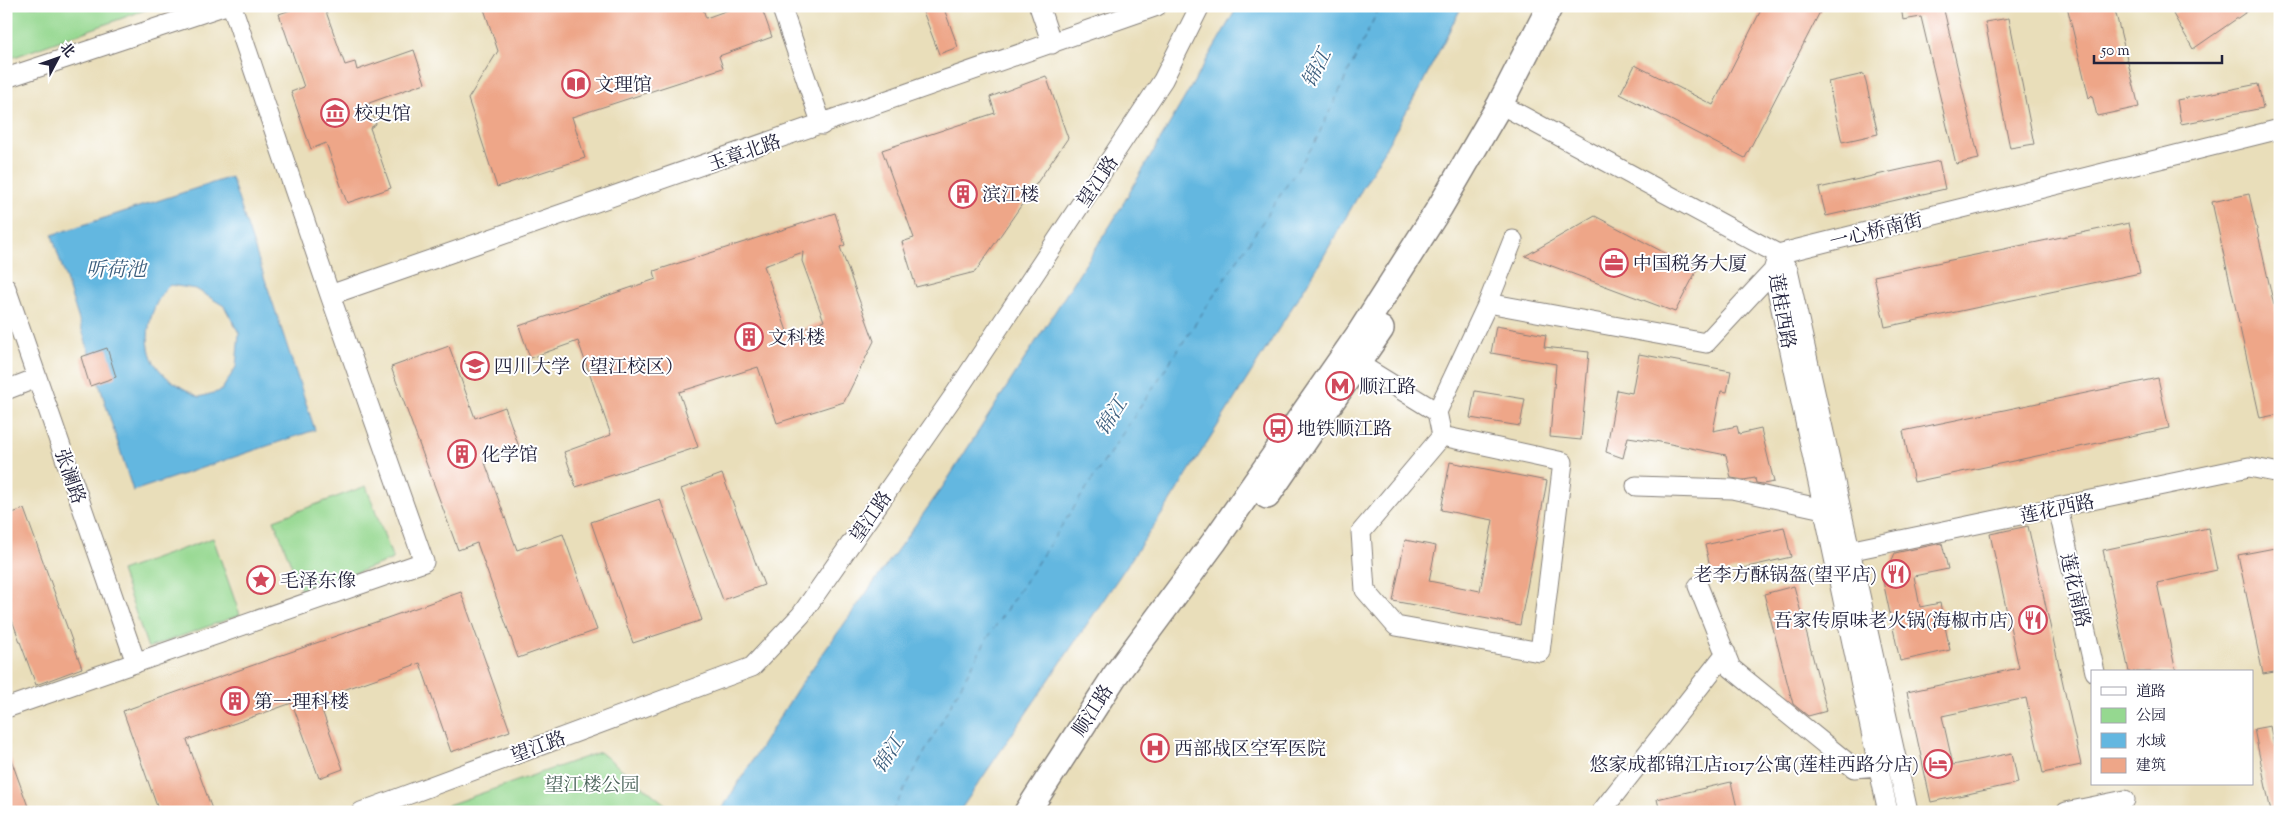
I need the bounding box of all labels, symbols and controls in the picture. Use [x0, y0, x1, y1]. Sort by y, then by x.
north arrow [32, 32, 82, 82]
scale bar [2094, 32, 2221, 64]
text: 北 [54, 39, 78, 63]
text: 50 m [2100, 41, 2130, 62]
water label: 锦江 [1296, 42, 1342, 94]
library icon: 文理馆 [561, 69, 591, 99]
place label: 文理馆 [595, 73, 652, 100]
museum icon: 校史馆 [320, 98, 350, 128]
place label: 校史馆 [354, 102, 411, 129]
street label: 玉章北路 [704, 129, 785, 180]
street label: 望江路 [1072, 151, 1126, 214]
building icon: 滨江楼 [948, 179, 978, 209]
place label: 滨江楼 [982, 183, 1039, 210]
street label: 一心桥南街 [1827, 208, 1926, 257]
office icon: 中国税务大厦 [1599, 248, 1629, 278]
place label: 中国税务大厦 [1633, 252, 1747, 279]
water label: 听荷池 [86, 257, 148, 286]
street label: 莲桂西路 [1761, 272, 1800, 351]
building icon: 文科楼 [734, 322, 764, 352]
place label: 文科楼 [768, 326, 825, 353]
school or university icon: 四川大学（望江校区） [460, 351, 490, 381]
place label: 四川大学（望江校区） [494, 355, 684, 382]
metro station icon: 顺江路 [1325, 371, 1355, 401]
place label: 顺江路 [1359, 375, 1416, 402]
water label: 锦江 [1090, 390, 1138, 442]
bus stop icon: 地铁顺江路 [1263, 413, 1293, 443]
place label: 地铁顺江路 [1297, 417, 1392, 444]
building icon: 化学馆 [447, 439, 477, 469]
place label: 化学馆 [481, 443, 538, 470]
street label: 张澜路 [47, 445, 91, 508]
street label: 望江路 [845, 486, 899, 549]
street label: 莲花西路 [2018, 489, 2098, 532]
street label: 莲花南路 [2052, 550, 2095, 631]
restaurant icon: 老李方酥锅盔(望平店) [1881, 559, 1911, 589]
place label: 老李方酥锅盔(望平店) [1694, 563, 1877, 590]
place icon: 毛泽东像 [246, 565, 276, 595]
place label: 毛泽东像 [280, 569, 356, 596]
restaurant icon: 吾家传原味老火锅(海椒市店) [2018, 605, 2048, 635]
place label: 吾家传原味老火锅(海椒市店) [1774, 609, 2014, 636]
legend [2091, 670, 2254, 786]
street label: 顺江路 [1067, 680, 1121, 743]
text: 道路 [2136, 682, 2166, 703]
building icon: 第一理科楼 [220, 686, 250, 716]
place label: 第一理科楼 [254, 690, 349, 717]
text: 公园 [2136, 706, 2166, 727]
street label: 望江路 [507, 726, 570, 771]
water label: 锦江 [867, 728, 915, 780]
text: 水域 [2136, 732, 2166, 753]
hospital icon: 西部战区空军医院 [1140, 733, 1170, 763]
place label: 西部战区空军医院 [1174, 737, 1326, 764]
hotel icon: 悠家成都锦江店1017公寓(莲桂西路分店) [1923, 749, 1953, 779]
place label: 悠家成都锦江店1017公寓(莲桂西路分店) [1590, 753, 1919, 780]
text: 建筑 [2136, 756, 2166, 777]
park label: 望江楼公园 [544, 773, 640, 800]

